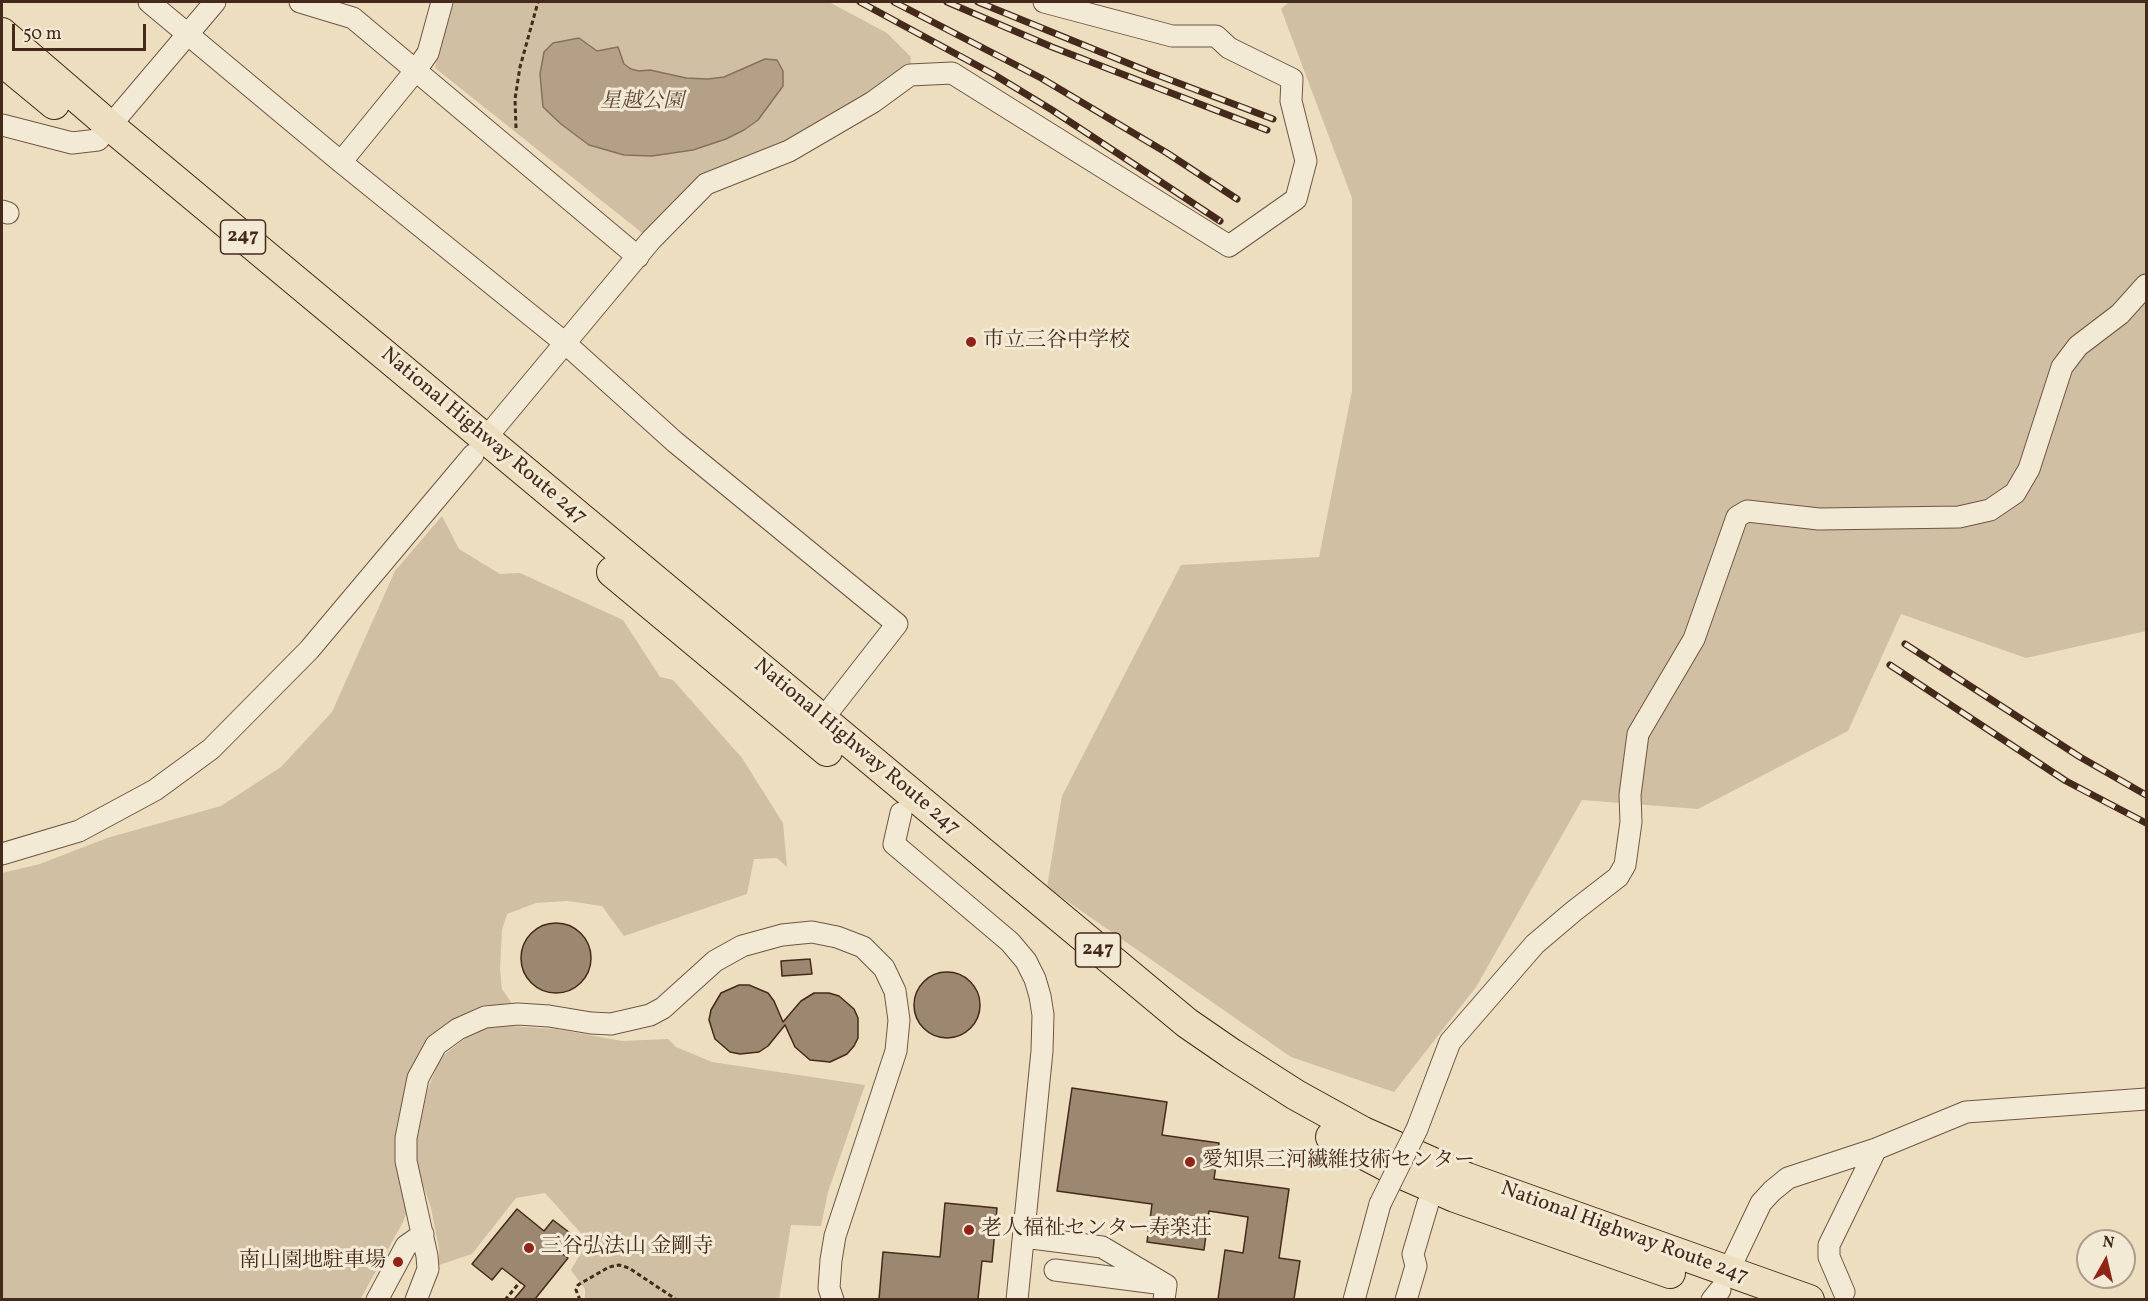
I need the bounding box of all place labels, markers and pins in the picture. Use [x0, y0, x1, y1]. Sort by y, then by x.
place label: 市立三谷中学校 [983, 329, 1130, 355]
marker: 市立三谷中学校 [964, 335, 978, 349]
place label: 愛知県三河繊維技術センター [1202, 1149, 1475, 1175]
marker: 愛知県三河繊維技術センター [1183, 1155, 1197, 1169]
place label: 老人福祉センター寿楽荘 [981, 1217, 1212, 1243]
marker: 老人福祉センター寿楽荘 [962, 1223, 976, 1237]
place label: 三谷弘法山 金剛寺 [541, 1235, 713, 1261]
marker: 三谷弘法山 金剛寺 [522, 1241, 536, 1255]
place label: 南山園地駐車場 [239, 1249, 386, 1275]
marker: 南山園地駐車場 [391, 1255, 405, 1269]

